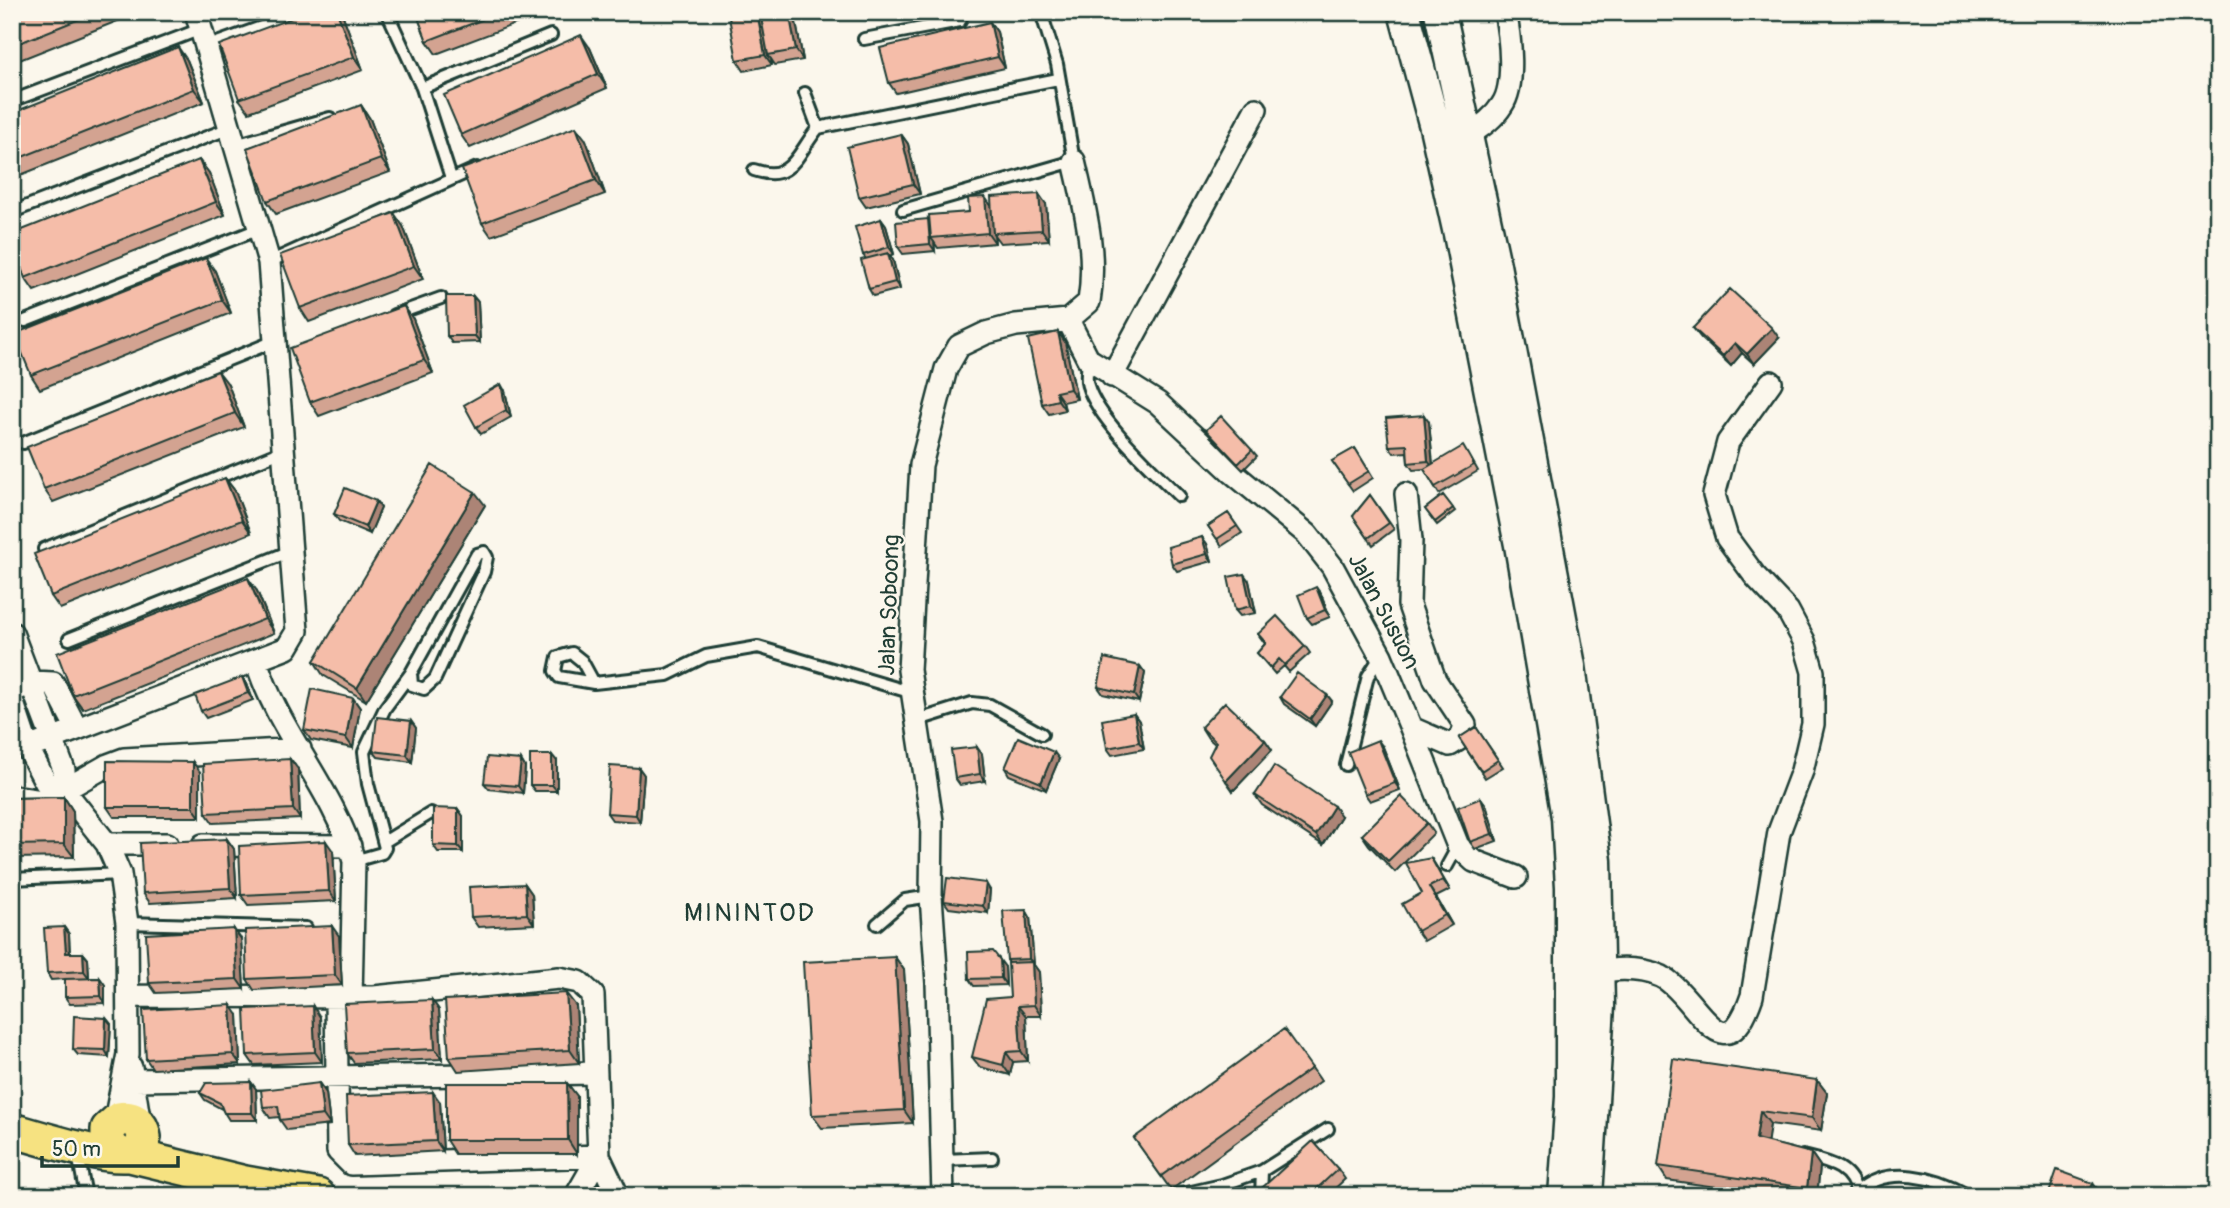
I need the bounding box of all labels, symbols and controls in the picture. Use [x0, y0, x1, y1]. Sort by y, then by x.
street label: Jalan Soboong [872, 534, 906, 676]
street label: Jalan Susuon [1341, 548, 1427, 674]
district label: MININTOD [684, 897, 816, 929]
scale bar [42, 1124, 178, 1168]
text: 50 m [52, 1136, 101, 1163]

